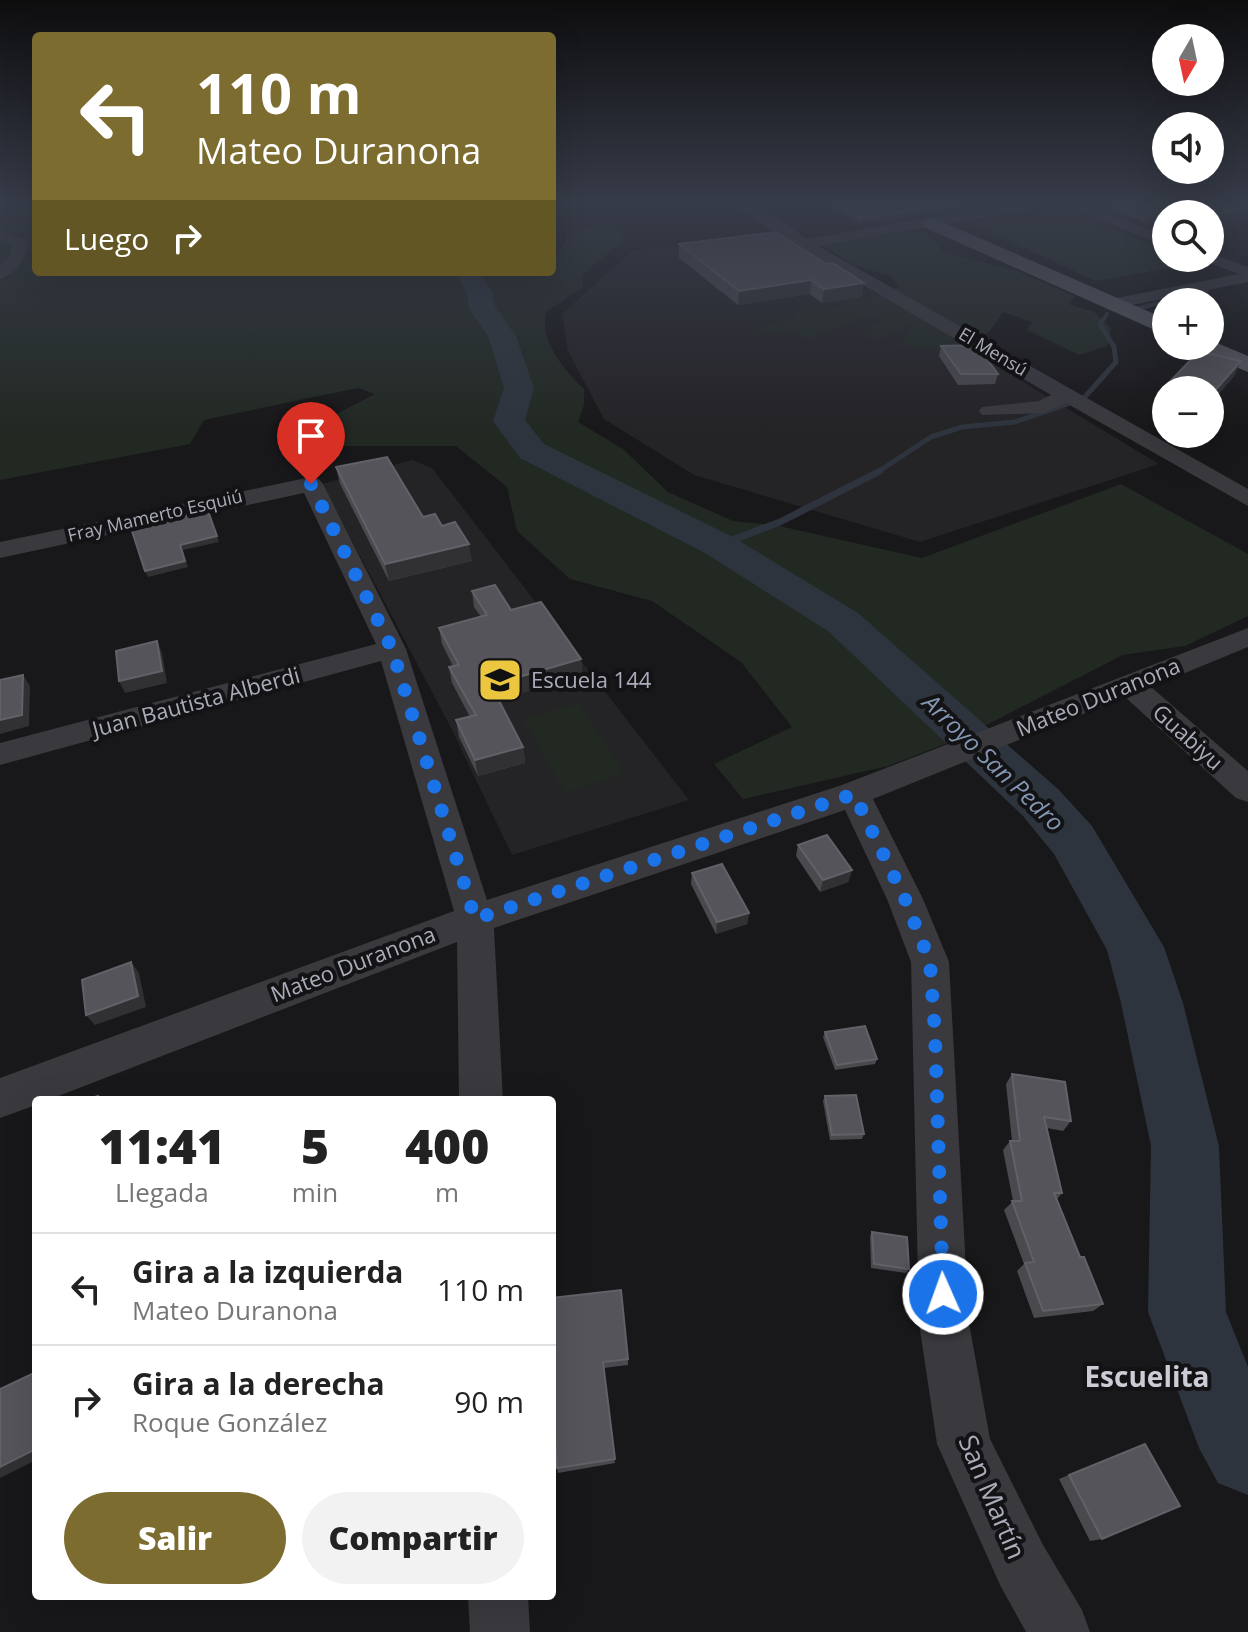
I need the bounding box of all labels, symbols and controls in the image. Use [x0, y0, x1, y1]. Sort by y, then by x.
north arrow [1152, 24, 1224, 96]
map controls [1152, 24, 1224, 448]
text: 110 m [196, 54, 362, 130]
icon: left [64, 64, 168, 168]
button: sound [1152, 112, 1224, 184]
text: Mateo Duranona [196, 126, 481, 175]
button: search [1152, 200, 1224, 272]
icon: right [165, 216, 209, 260]
text: Luego [64, 218, 149, 259]
button: + [1152, 288, 1224, 360]
street label: El Mensú [955, 321, 1032, 381]
button: − [1152, 376, 1224, 448]
pin [277, 402, 345, 484]
icon: arrive [289, 414, 333, 458]
street label: Fray Mamerto Esquiú [65, 483, 245, 547]
street label: Mateo Duranona [1011, 650, 1184, 743]
school or university icon: Escuela 144 [476, 656, 524, 704]
street label: Juan Bautista Alberdi [87, 659, 303, 744]
place label: Escuela 144 [531, 664, 652, 694]
water label: Arroyo San Pedro [915, 684, 1072, 838]
street label: Guabiyu [1147, 697, 1230, 776]
street label: Mateo Duranona [266, 918, 439, 1008]
text: 11:41 [99, 1113, 225, 1178]
text: 5 [301, 1113, 329, 1178]
text: 400 [405, 1113, 489, 1178]
text: Llegada [115, 1174, 209, 1210]
text: min [292, 1174, 338, 1210]
text: m [435, 1174, 459, 1210]
text: Gira a la izquierda [132, 1251, 404, 1292]
position arrow [901, 1252, 985, 1336]
icon: left [64, 1267, 108, 1311]
text: 110 m [437, 1269, 524, 1310]
text: Mateo Duranona [132, 1292, 338, 1328]
district label: Escuelita [1084, 1357, 1210, 1395]
text: Gira a la derecha [132, 1363, 385, 1404]
icon: right [64, 1379, 108, 1423]
text: 90 m [454, 1381, 524, 1422]
text: Roque González [132, 1404, 327, 1440]
street label: San Martín [951, 1429, 1035, 1564]
button: Salir [64, 1492, 286, 1584]
button: Compartir [302, 1492, 524, 1584]

